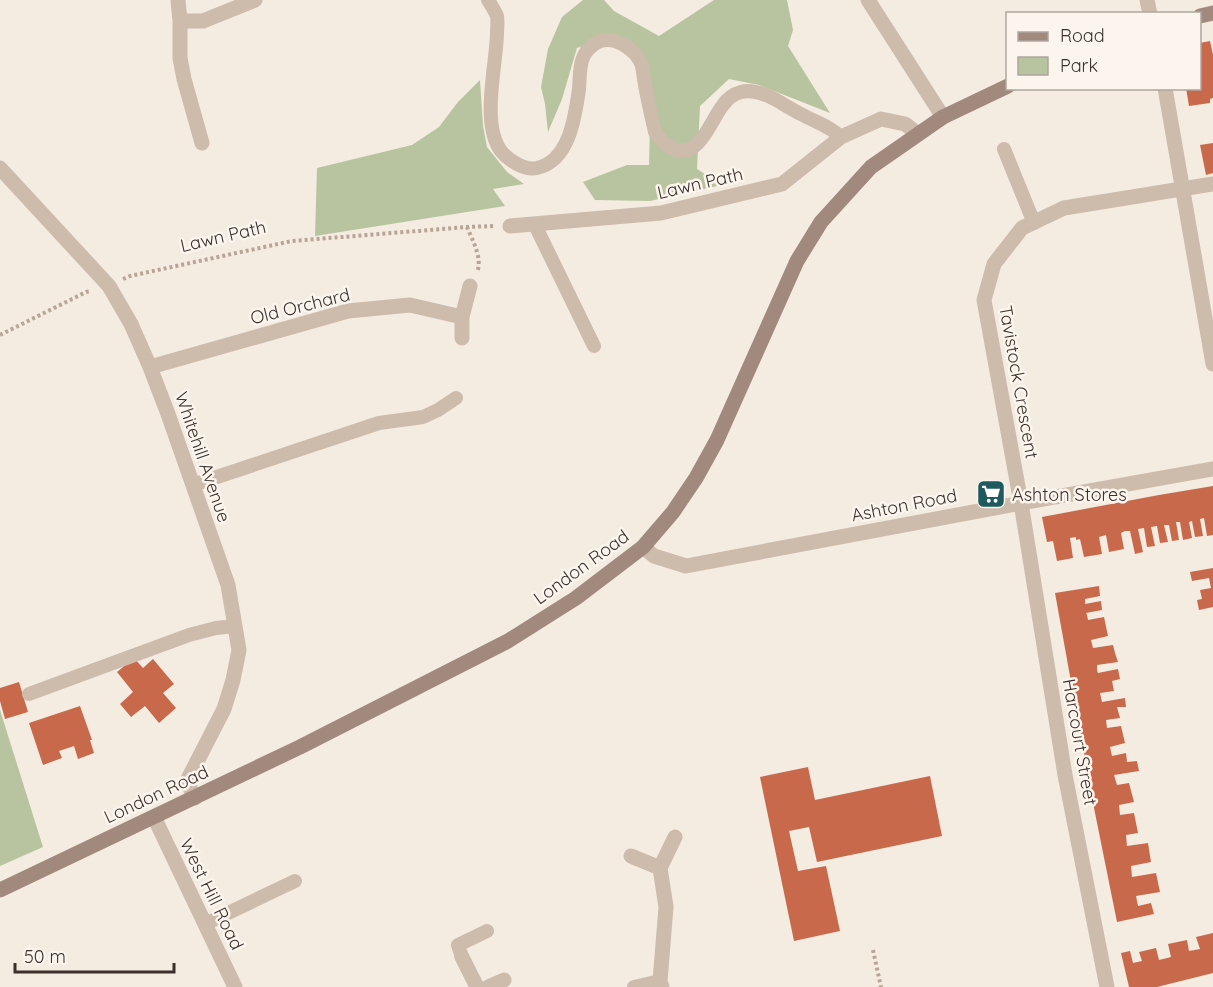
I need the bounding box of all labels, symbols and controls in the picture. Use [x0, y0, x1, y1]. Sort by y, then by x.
legend [1006, 12, 1201, 90]
text: Road [1060, 24, 1105, 47]
text: Park [1060, 54, 1098, 77]
street label: Lawn Path [655, 162, 745, 204]
street label: Lawn Path [178, 215, 268, 257]
street label: Old Orchard [248, 283, 352, 329]
street label: Tavistock Crescent [994, 304, 1044, 460]
street label: Whitehill Avenue [170, 389, 236, 525]
supermarket icon: Ashton Stores [975, 478, 1007, 510]
street label: Ashton Road [849, 483, 959, 527]
place label: Ashton Stores [1012, 483, 1127, 506]
street label: London Road [529, 525, 633, 609]
street label: Harcourt Street [1058, 677, 1102, 807]
street label: London Road [100, 760, 212, 828]
street label: West Hill Road [175, 834, 249, 954]
scale bar [15, 936, 174, 974]
text: 50 m [24, 945, 66, 968]

